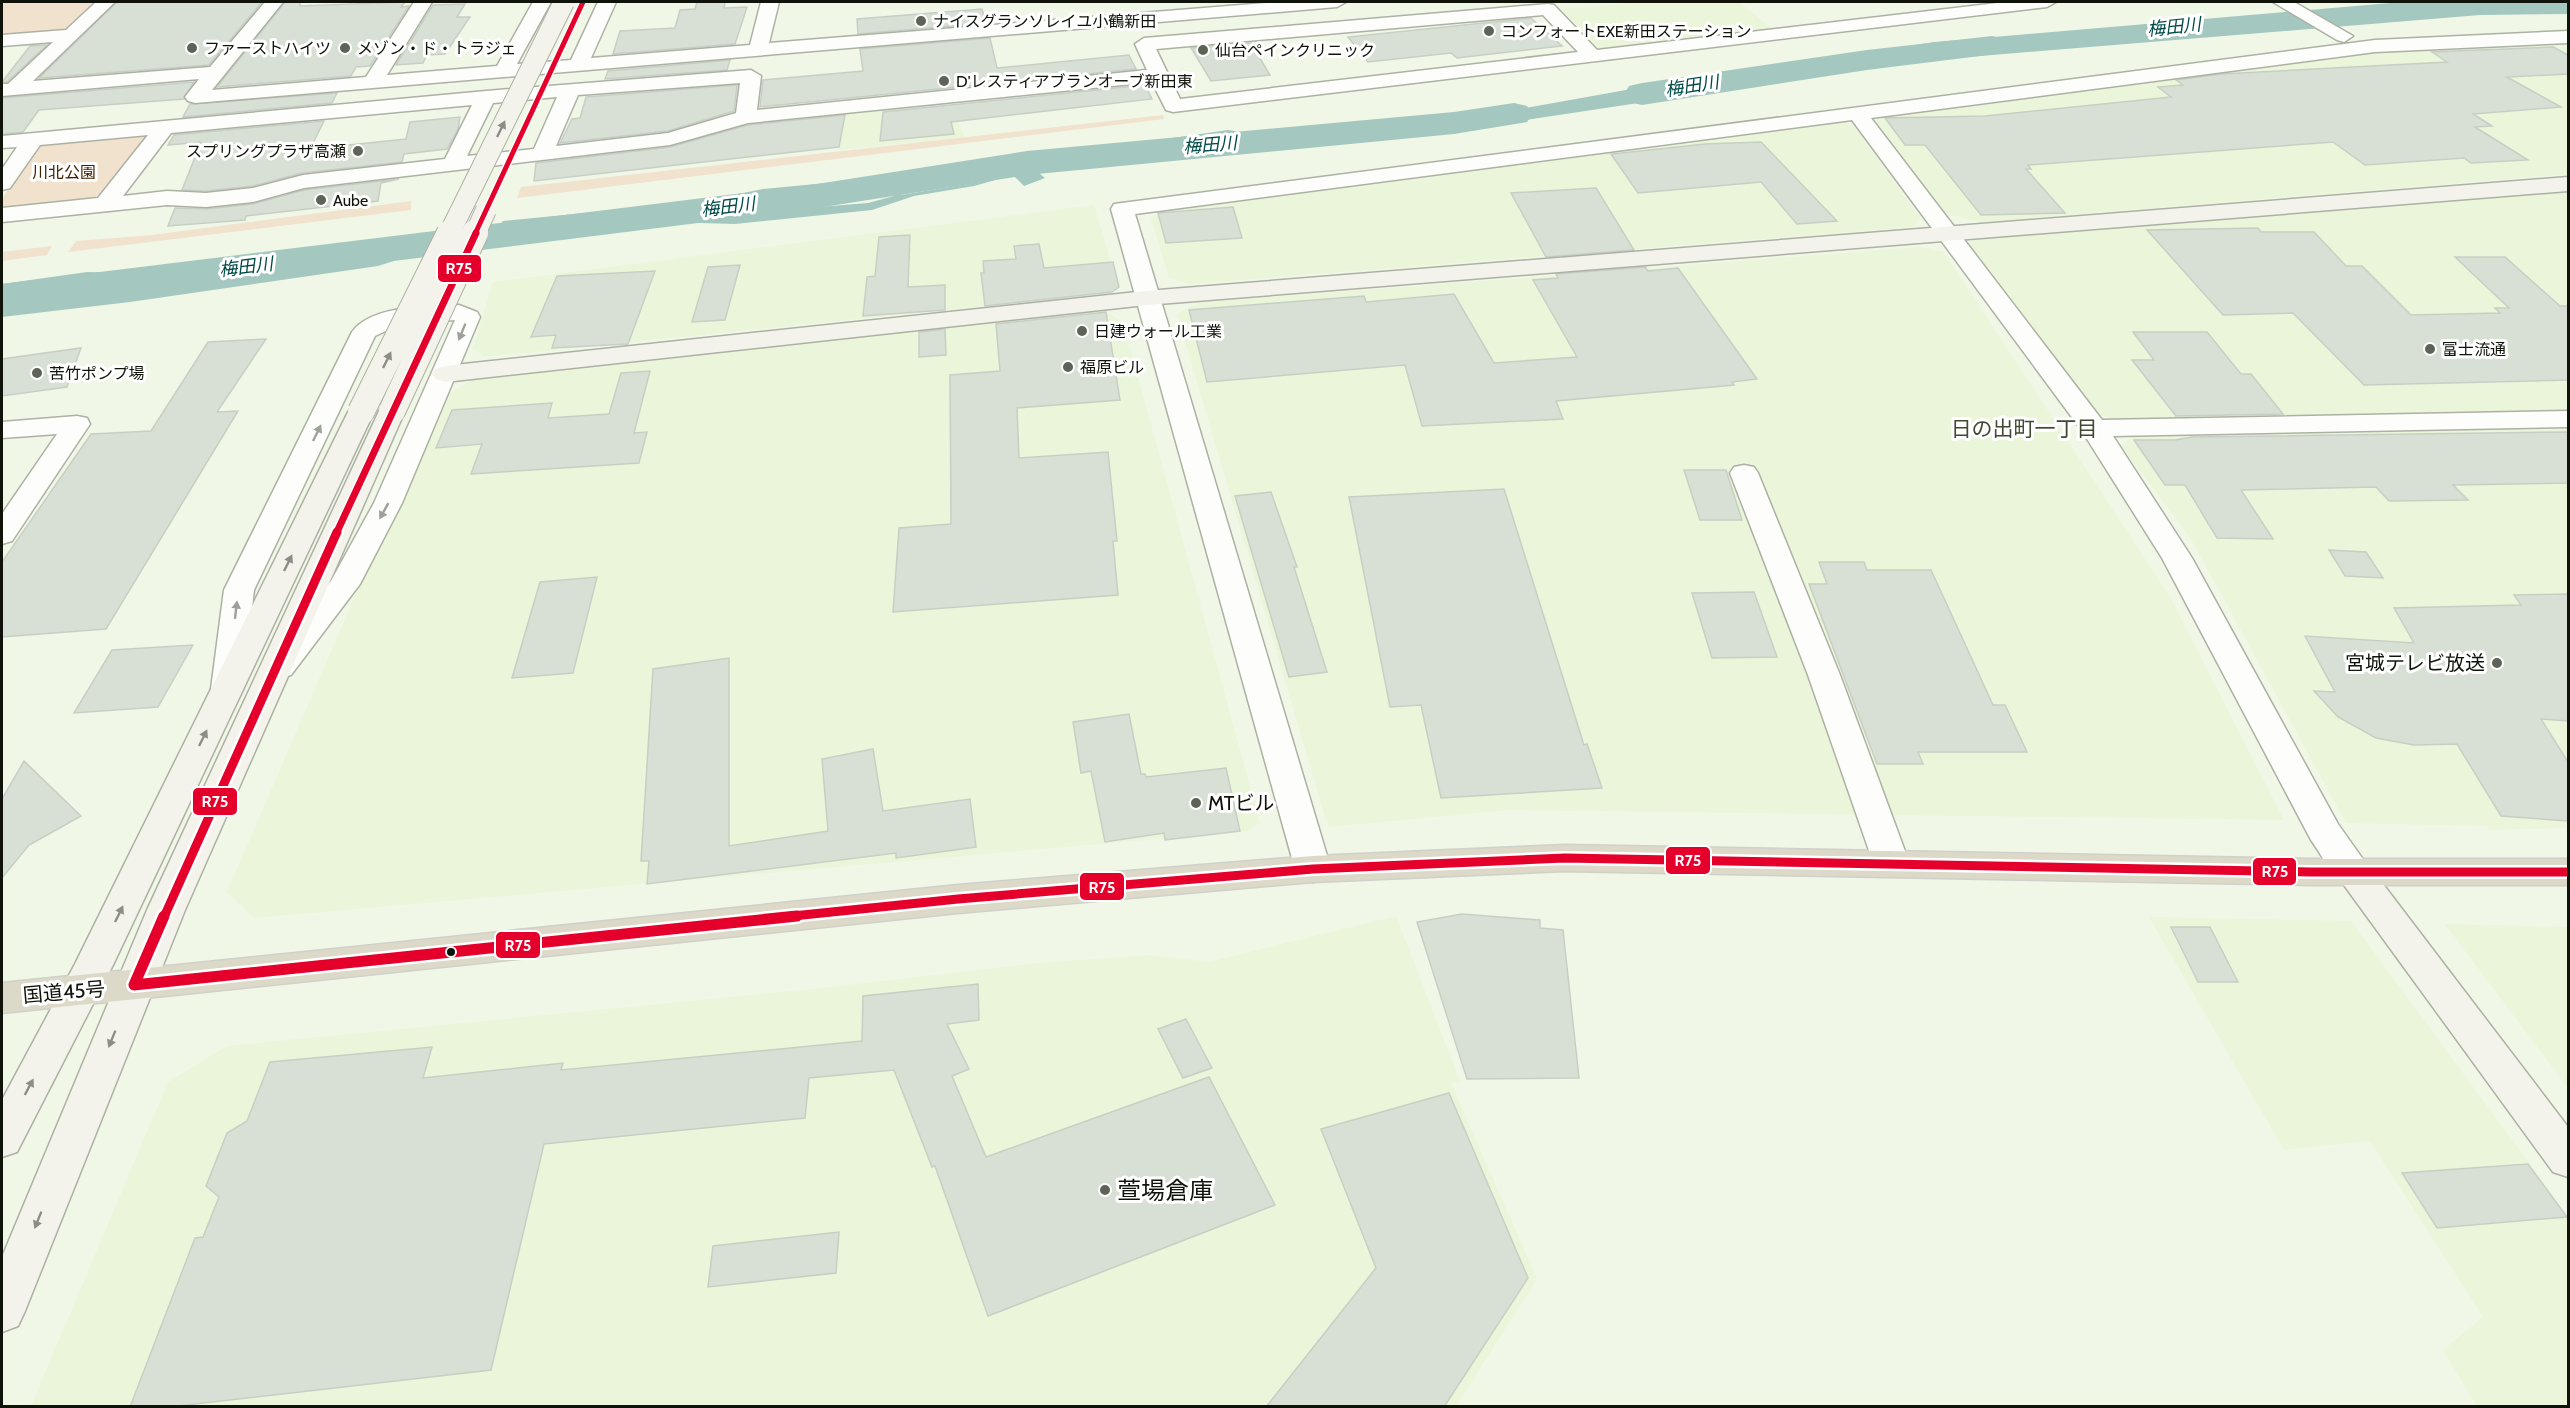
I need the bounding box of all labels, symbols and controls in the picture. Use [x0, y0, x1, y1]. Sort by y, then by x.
place label: ナイスグランソレイユ小鶴新田 [933, 12, 1156, 31]
water label: 梅田川 [2146, 13, 2204, 41]
marker: ナイスグランソレイユ小鶴新田 [914, 14, 928, 28]
place label: コンフォートEXE新田ステーション [1501, 22, 1751, 41]
marker: コンフォートEXE新田ステーション [1482, 24, 1496, 38]
place label: ファーストハイツ [204, 39, 331, 58]
place label: メゾン・ド・トラジェ [357, 39, 517, 58]
marker: ファーストハイツ [185, 41, 199, 55]
marker: メゾン・ド・トラジェ [338, 41, 352, 55]
place label: 仙台ペインクリニック [1215, 41, 1375, 60]
marker: 仙台ペインクリニック [1196, 43, 1210, 57]
water label: 梅田川 [1664, 71, 1722, 101]
place label: D'レスティアブランオーブ新田東 [956, 72, 1192, 91]
marker: D'レスティアブランオーブ新田東 [937, 74, 951, 88]
one-way arrow [496, 120, 506, 137]
water label: 梅田川 [1182, 132, 1240, 158]
place label: スプリングプラザ高瀬 [186, 142, 346, 161]
marker: スプリングプラザ高瀬 [351, 144, 365, 158]
park label: 川北公園 [32, 163, 96, 182]
place label: Aube [333, 191, 368, 210]
marker: Aube [314, 193, 328, 207]
water label: 梅田川 [700, 193, 758, 221]
water label: 梅田川 [218, 253, 276, 281]
line badge: R75 [437, 254, 482, 283]
text: R75 [446, 259, 472, 278]
place label: 日建ウォール工業 [1094, 322, 1222, 341]
one-way arrow [457, 323, 466, 341]
marker: 日建ウォール工業 [1075, 324, 1089, 338]
place label: 富士流通 [2442, 340, 2506, 359]
marker: 富士流通 [2423, 342, 2437, 356]
one-way arrow [381, 351, 391, 369]
place label: 福原ビル [1080, 358, 1144, 377]
marker: 福原ビル [1061, 360, 1075, 374]
place label: 苦竹ポンプ場 [49, 364, 145, 383]
marker: 苦竹ポンプ場 [30, 366, 44, 380]
district label: 日の出町一丁目 [1951, 416, 2098, 441]
one-way arrow [312, 425, 321, 442]
one-way arrow [379, 502, 389, 519]
one-way arrow [284, 554, 293, 571]
one-way arrow [232, 600, 241, 619]
place label: 宮城テレビ放送 [2345, 651, 2485, 675]
marker: 宮城テレビ放送 [2490, 656, 2504, 670]
one-way arrow [199, 730, 208, 747]
line badge: R75 [192, 787, 238, 816]
place label: MTビル [1208, 791, 1274, 815]
text: R75 [202, 792, 228, 811]
marker: MTビル [1189, 796, 1203, 810]
line badge: R75 [1665, 846, 1711, 875]
text: R75 [1675, 851, 1701, 870]
line badge: R75 [2252, 857, 2297, 886]
text: R75 [2262, 862, 2288, 881]
line badge: R75 [1079, 872, 1125, 901]
text: R75 [1089, 878, 1115, 897]
one-way arrow [114, 905, 123, 922]
line badge: R75 [495, 931, 541, 959]
text: R75 [505, 936, 531, 955]
unlabelled marker [445, 946, 457, 958]
street label: 国道45号 [22, 976, 106, 1008]
one-way arrow [107, 1030, 116, 1048]
one-way arrow [24, 1078, 34, 1095]
place label: 萱場倉庫 [1117, 1176, 1213, 1205]
marker: 萱場倉庫 [1098, 1183, 1112, 1197]
one-way arrow [33, 1211, 43, 1229]

